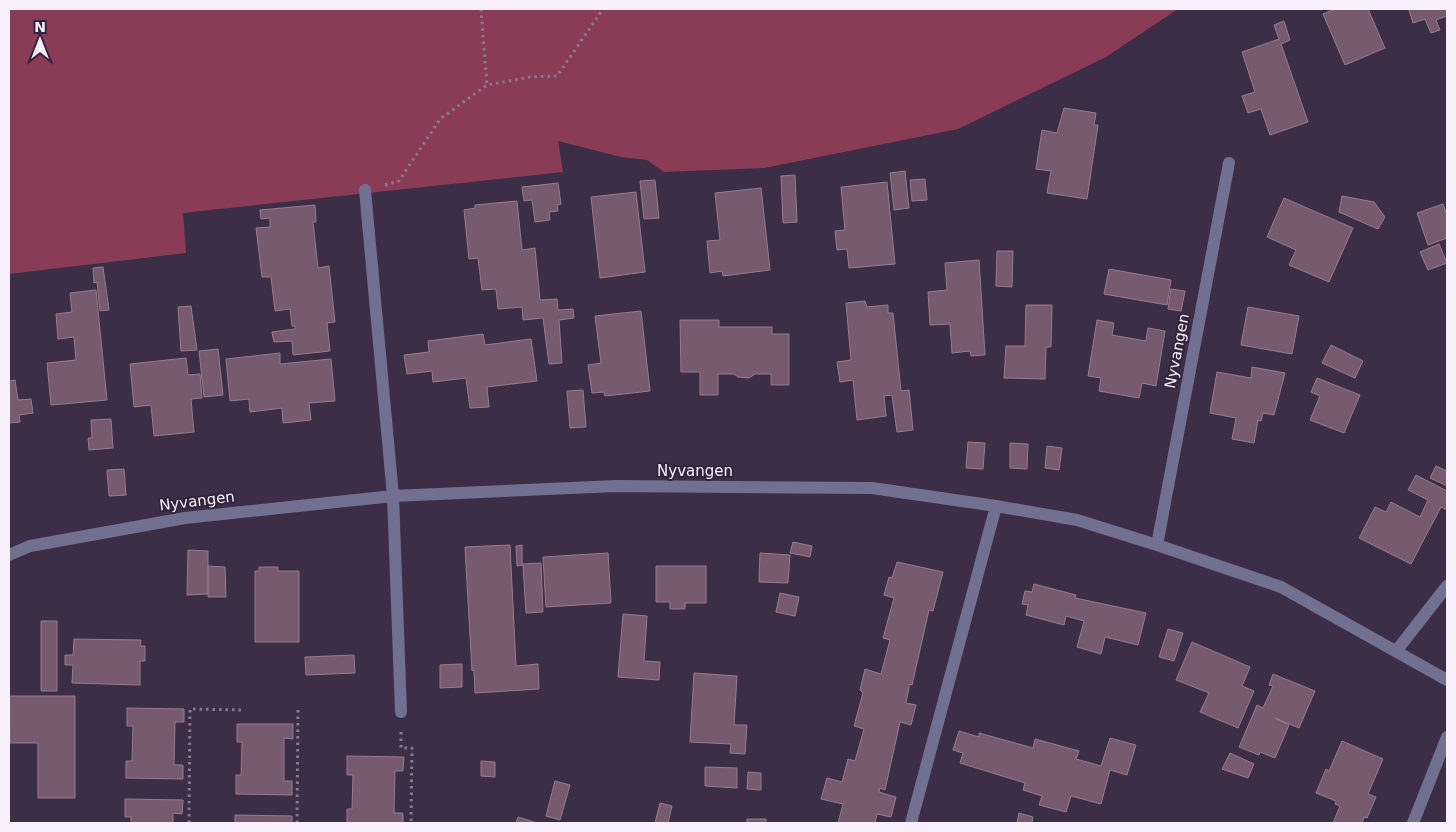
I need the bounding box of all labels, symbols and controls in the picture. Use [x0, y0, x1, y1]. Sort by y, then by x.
north arrow [15, 15, 65, 65]
text: N [34, 19, 46, 35]
street label: Nyvangen [1161, 312, 1193, 390]
street label: Nyvangen [657, 462, 733, 480]
street label: Nyvangen [158, 487, 236, 515]

